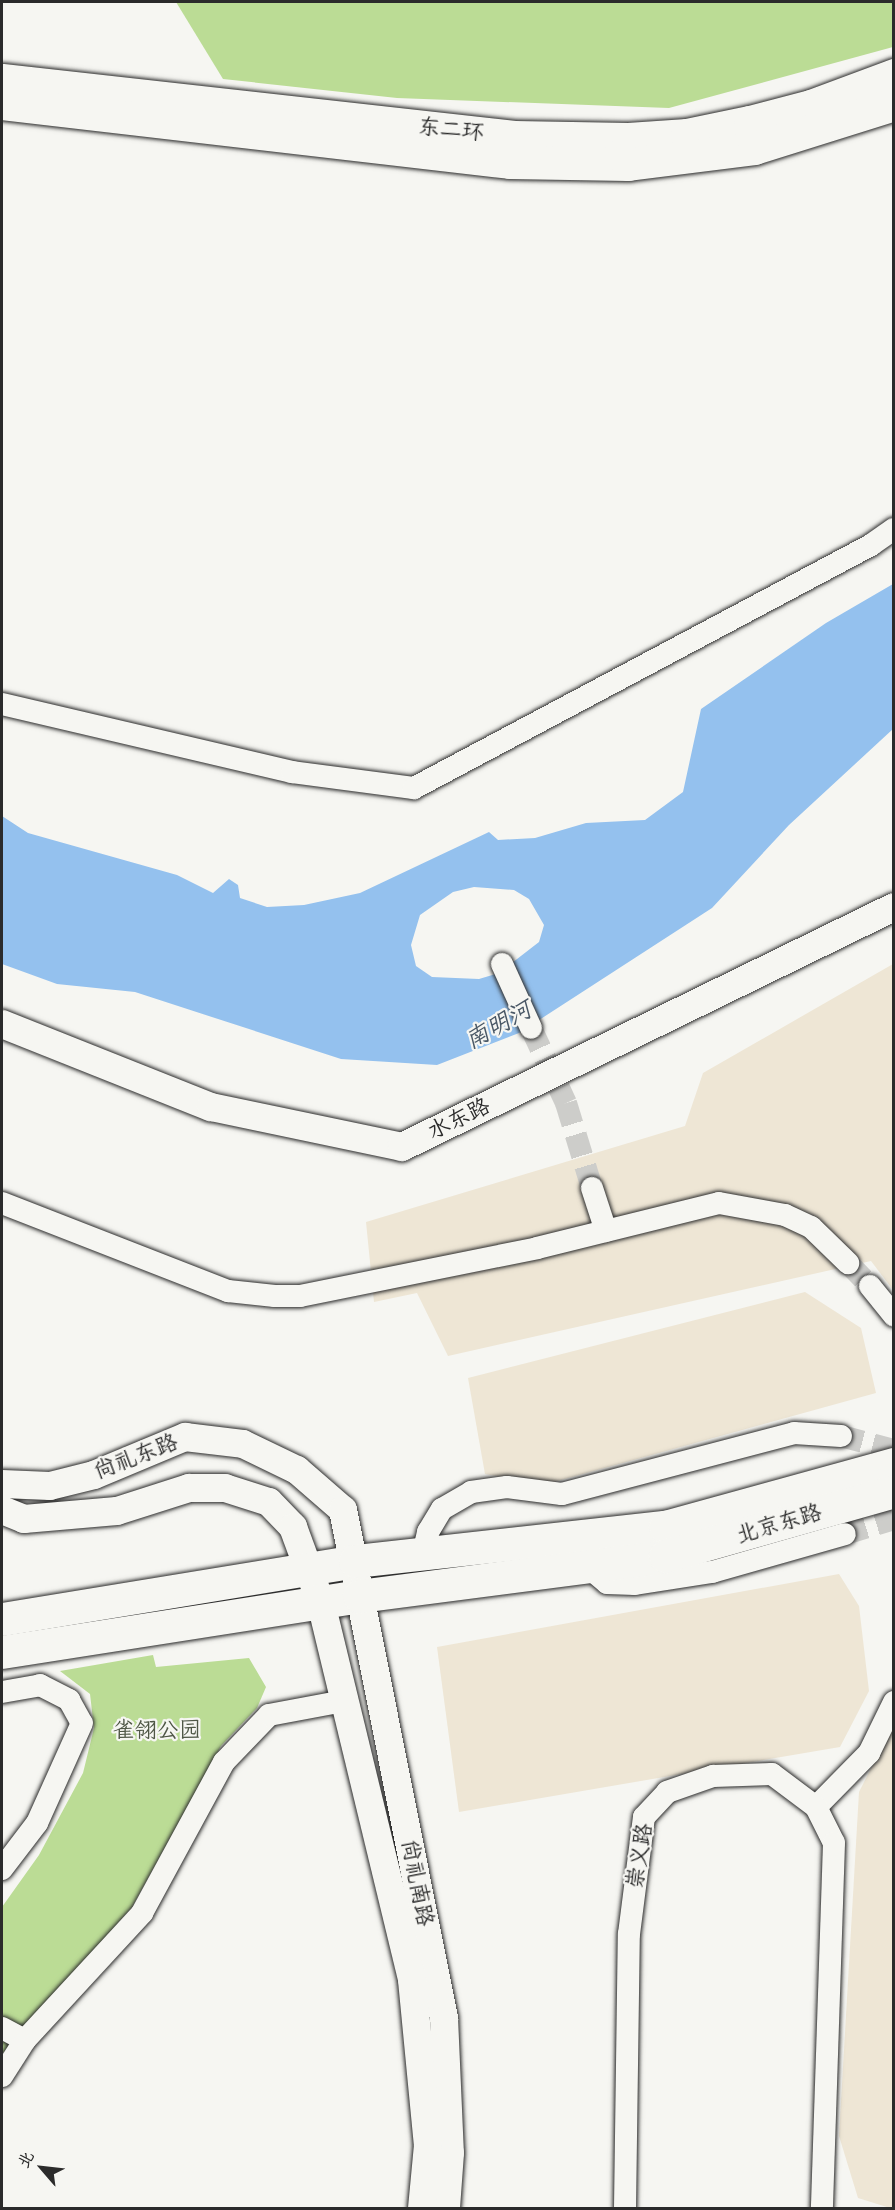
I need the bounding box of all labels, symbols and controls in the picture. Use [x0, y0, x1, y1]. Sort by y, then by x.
street label: 东二环 [417, 113, 485, 147]
water label: 南明河 [461, 996, 537, 1056]
street label: 水东路 [424, 1093, 494, 1145]
street label: 尚礼东路 [90, 1429, 182, 1485]
street label: 北京东路 [733, 1499, 825, 1549]
park label: 雀翎公园 [113, 1718, 201, 1744]
street label: 崇义路 [622, 1821, 658, 1891]
street label: 尚礼南路 [396, 1837, 438, 1929]
north arrow [12, 2138, 72, 2198]
text: 北 [13, 2147, 40, 2172]

